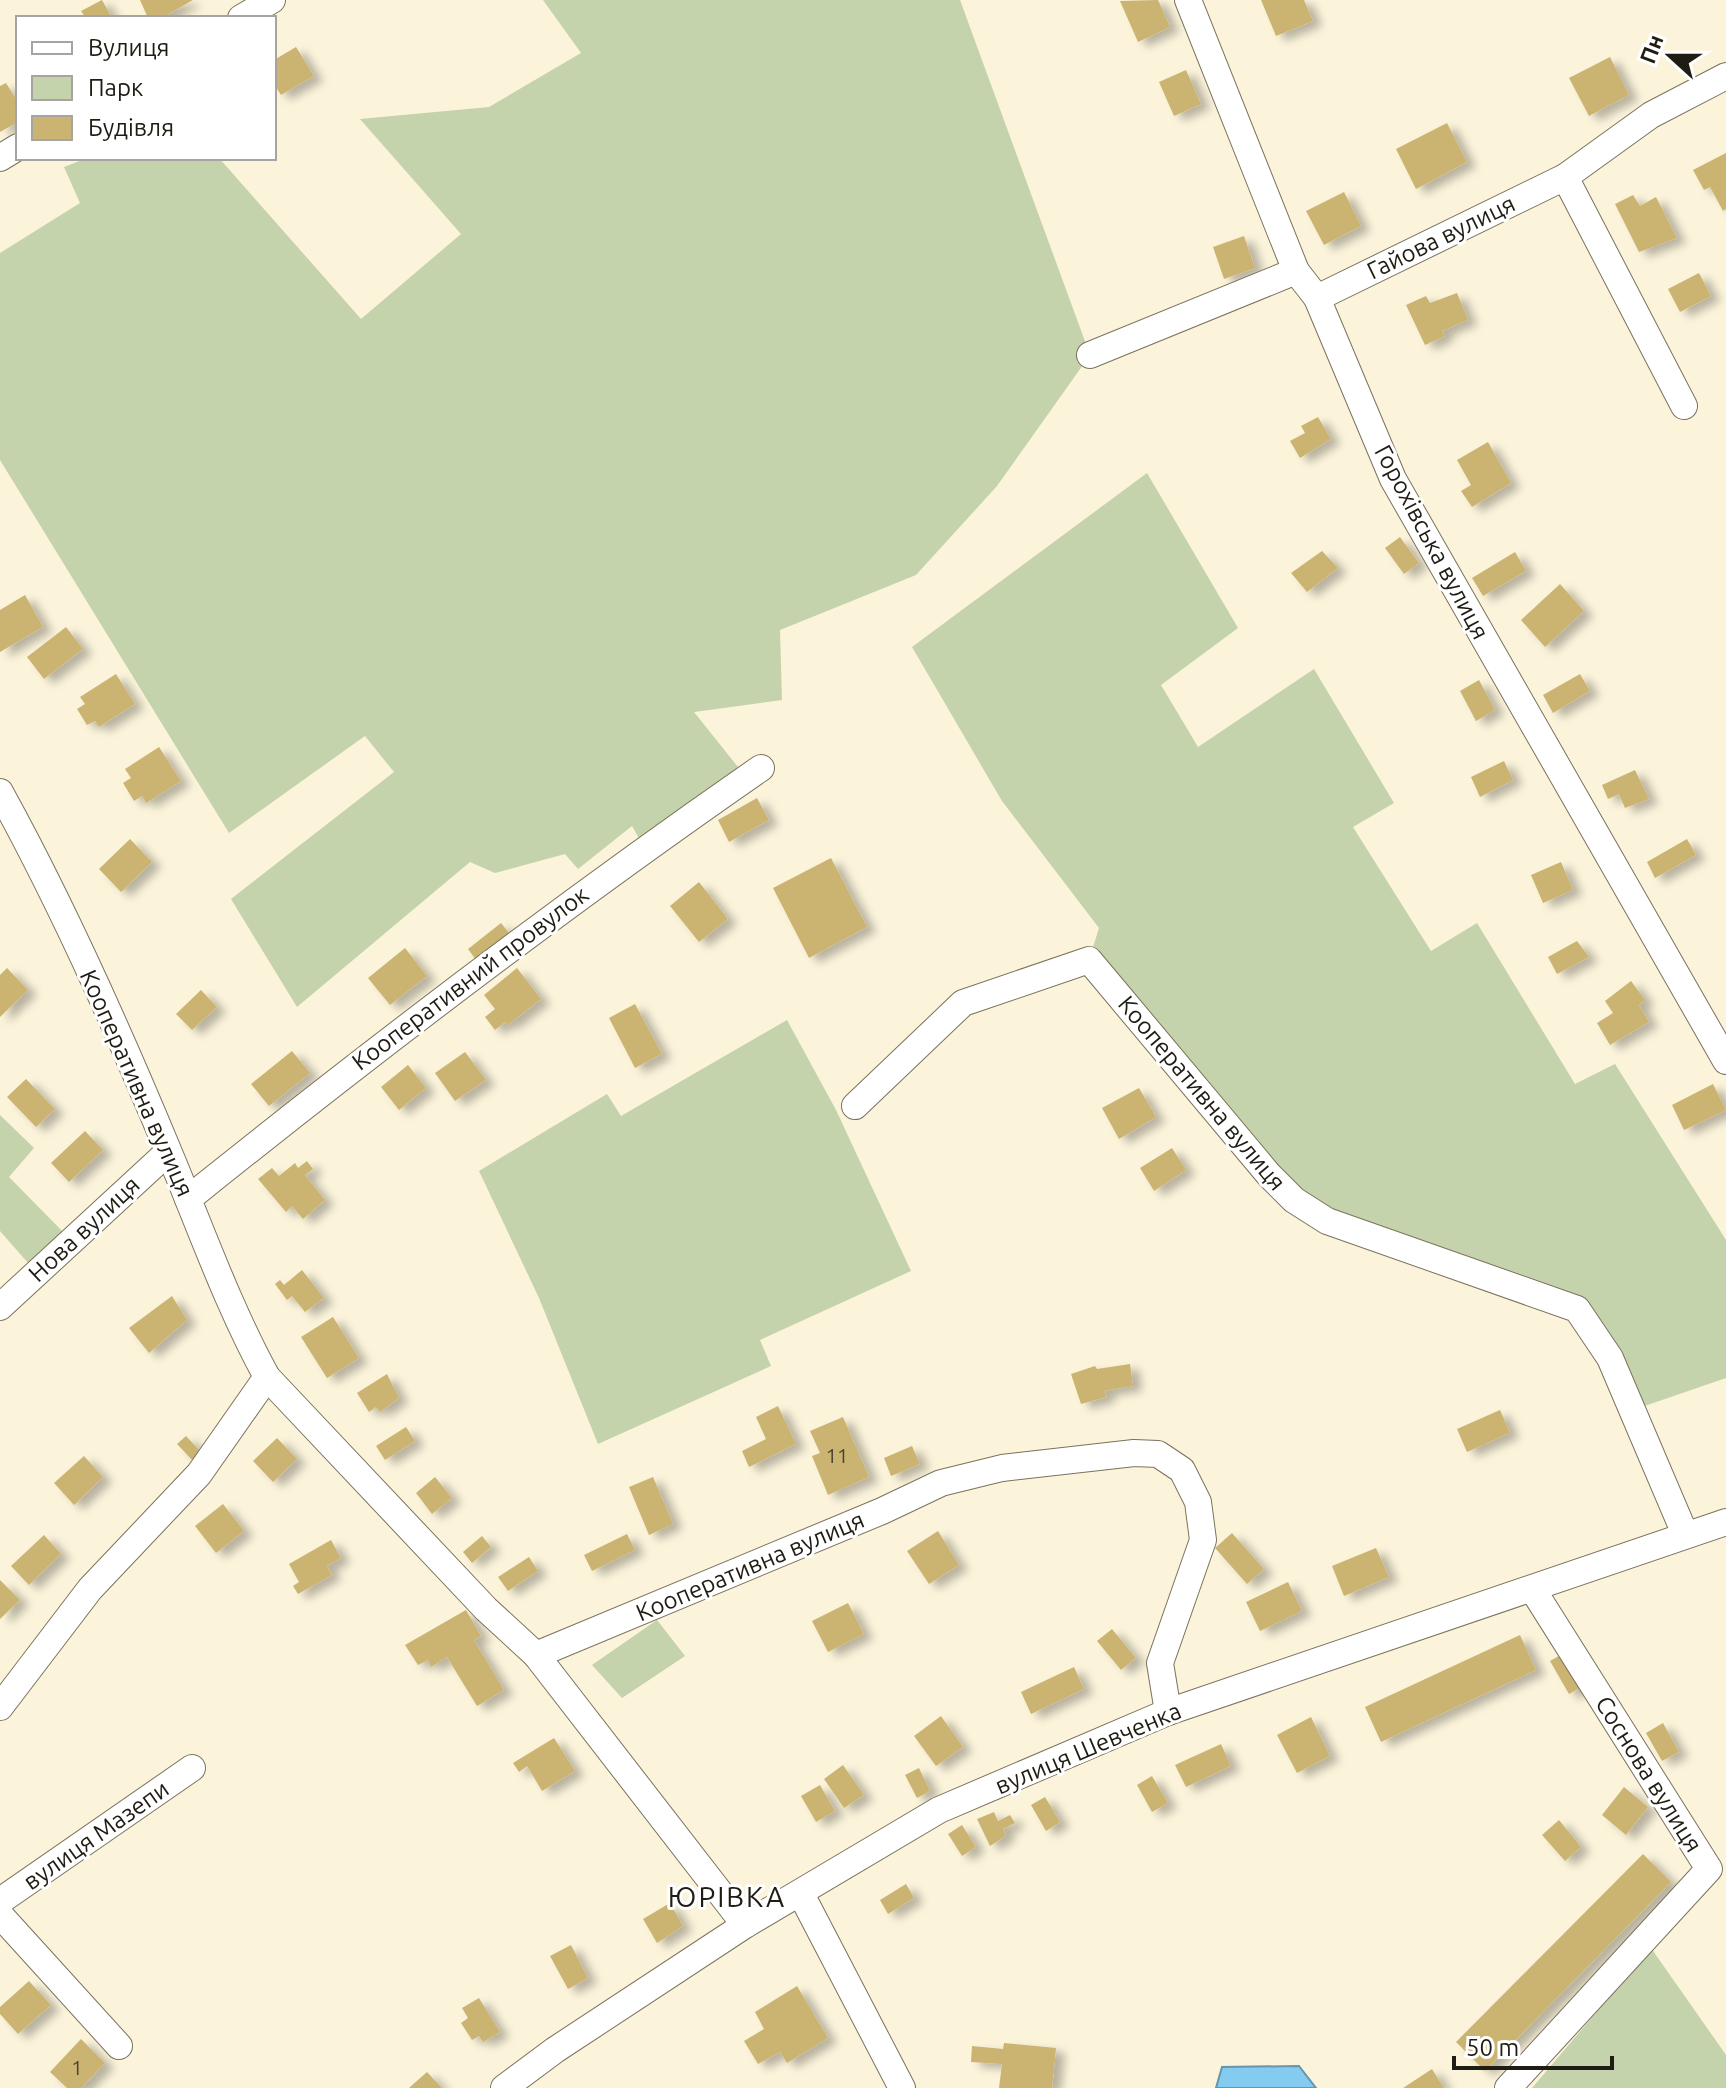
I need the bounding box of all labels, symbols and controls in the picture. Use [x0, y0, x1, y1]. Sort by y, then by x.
legend [16, 16, 276, 160]
north arrow [1630, 16, 1710, 96]
text: Пн [1634, 31, 1668, 67]
text: Вулиця [88, 34, 170, 61]
text: Парк [88, 74, 143, 101]
text: Будівля [88, 114, 174, 141]
street label: Гайова вулиця [1363, 190, 1519, 284]
street label: Горохівська вулиця [1369, 440, 1495, 644]
street label: Кооперативний провулок [347, 880, 593, 1076]
street label: Кооперативна вулиця [75, 965, 199, 1201]
street label: Кооперативна вулиця [1113, 990, 1291, 1196]
street label: Нова вулиця [23, 1171, 145, 1287]
house number: 11 [826, 1444, 848, 1467]
street label: Кооперативна вулиця [632, 1506, 868, 1626]
street label: Соснова вулиця [1590, 1691, 1708, 1857]
street label: вулиця Шевченка [991, 1697, 1185, 1799]
street label: вулиця Мазепи [18, 1775, 174, 1895]
district label: ЮРІВКА [668, 1881, 786, 1912]
scale bar [1454, 2020, 1612, 2070]
text: 50 m [1466, 2034, 1519, 2061]
house number: 1 [71, 2056, 83, 2079]

